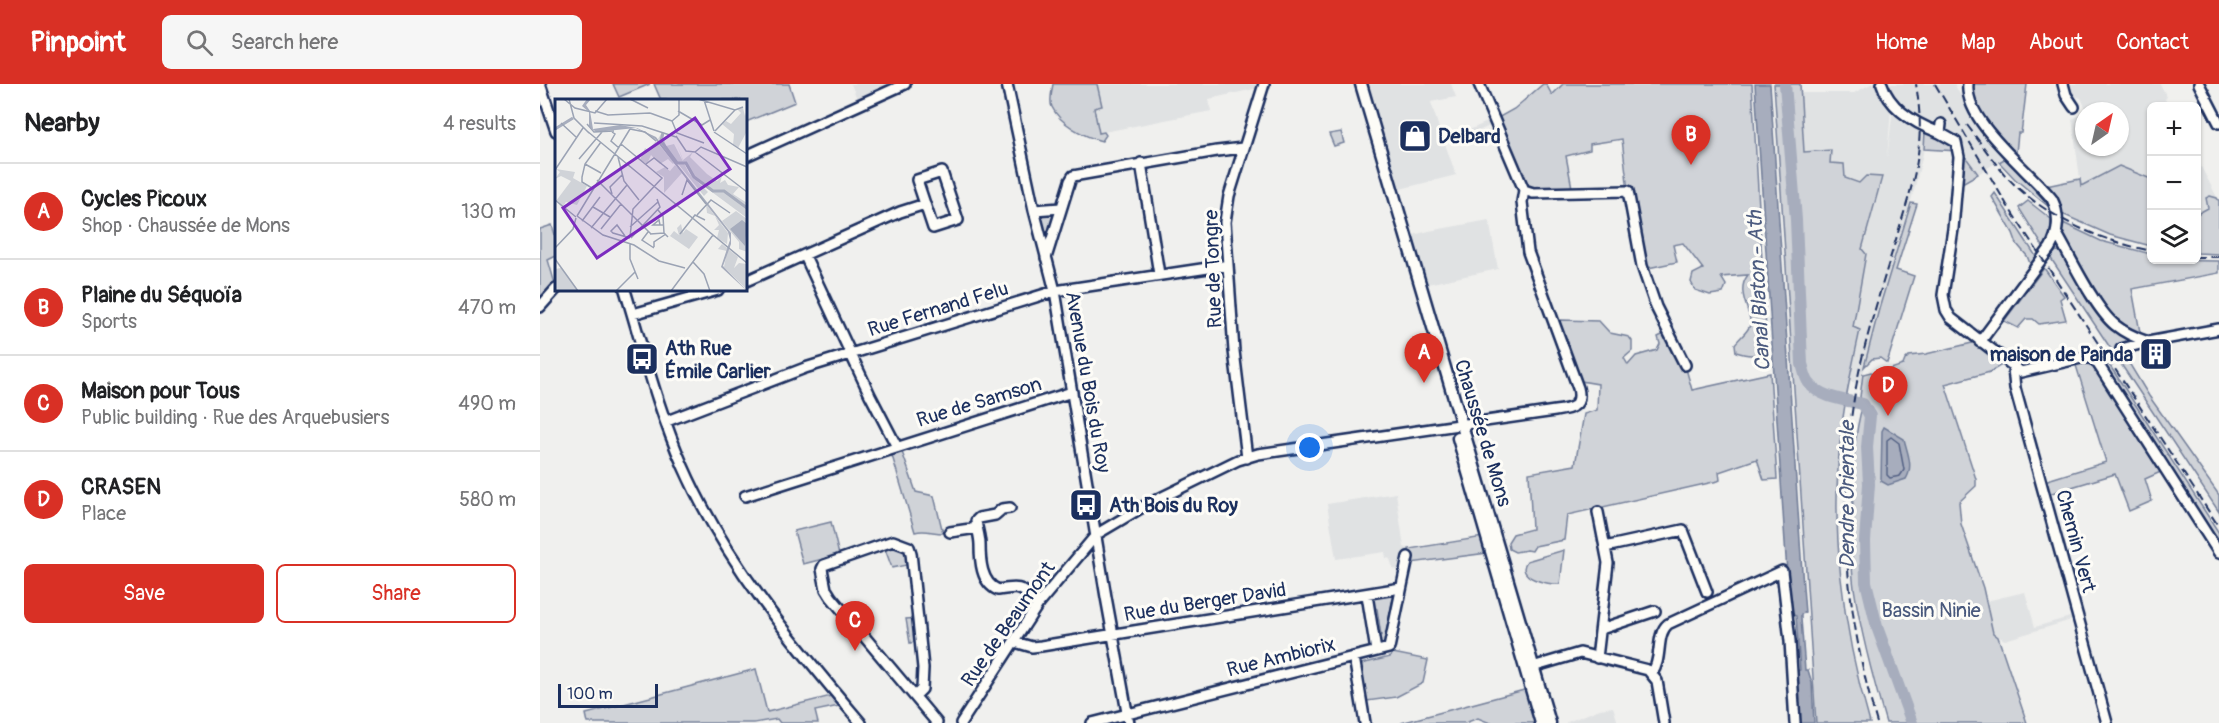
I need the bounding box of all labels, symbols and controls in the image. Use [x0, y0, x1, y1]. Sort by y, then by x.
search box [162, 15, 582, 69]
text: Pinpoint [30, 25, 126, 60]
icon: search [183, 26, 216, 59]
text: Search here [231, 28, 338, 56]
text: Home [1875, 29, 1928, 56]
text: Map [1961, 29, 1996, 56]
text: About [2029, 29, 2083, 56]
text: Contact [2116, 29, 2189, 56]
inset map [555, 99, 747, 291]
north arrow [2075, 102, 2129, 156]
map controls [2147, 102, 2201, 264]
button: + [2147, 102, 2201, 156]
text: Nearby [24, 107, 100, 139]
text: 4 results [443, 111, 516, 136]
pin: B [1672, 116, 1710, 165]
shop icon: Delbard [1397, 118, 1433, 154]
place label: Delbard [1438, 124, 1501, 149]
button: − [2147, 156, 2201, 210]
text: Cycles Picoux [81, 185, 207, 213]
text: A [37, 199, 50, 224]
text: 130 m [461, 199, 516, 224]
street label: Rue de Tongre [1198, 209, 1228, 329]
water label: Canal Blaton - Ath [1741, 209, 1777, 372]
button: layers [2147, 210, 2201, 264]
text: Shop · Chaussée de Mons [81, 213, 290, 238]
street label: Rue Fernand Felu [865, 276, 1011, 342]
text: Plaine du Séquoïa [81, 281, 242, 309]
street label: Avenue du Bois du Roy [1060, 289, 1116, 475]
text: B [38, 295, 49, 320]
text: 470 m [458, 295, 516, 320]
text: Sports [81, 309, 137, 334]
pin: A [1404, 334, 1444, 383]
place label: Ath Rue Émile Carlier [665, 336, 771, 384]
building icon: maison de Painda [2138, 336, 2174, 372]
bus stop icon: Ath Rue Émile Carlier [624, 341, 660, 377]
place label: maison de Painda [1990, 342, 2133, 367]
street label: Chaussée de Mons [1449, 356, 1517, 510]
pin: D [1868, 366, 1908, 416]
street label: Rue de Samson [914, 371, 1044, 433]
text: Maison pour Tous [81, 377, 239, 405]
text: C [37, 391, 50, 416]
text: 490 m [458, 391, 516, 416]
text: Public building · Rue des Arquebusiers [81, 405, 389, 430]
water label: Dendre Orientale [1834, 419, 1861, 569]
your location [1295, 433, 1324, 462]
text: CRASEN [81, 473, 161, 501]
text: D [37, 487, 50, 512]
text: 580 m [459, 487, 516, 512]
bus stop icon: Ath Bois du Roy [1068, 487, 1104, 523]
street label: Chemin Vert [2050, 487, 2102, 596]
place label: Ath Bois du Roy [1109, 493, 1238, 518]
text: Place [81, 501, 126, 526]
street label: Rue de Beaumont [956, 556, 1061, 691]
button: Save [24, 564, 264, 623]
button: Share [276, 564, 516, 623]
street label: Rue du Berger David [1122, 577, 1288, 627]
park label: Bassin Ninie [1881, 598, 1981, 623]
pin: C [836, 602, 874, 651]
street label: Rue Ambiorix [1224, 631, 1338, 683]
scale bar [558, 681, 658, 708]
text: 100 m [567, 684, 613, 704]

